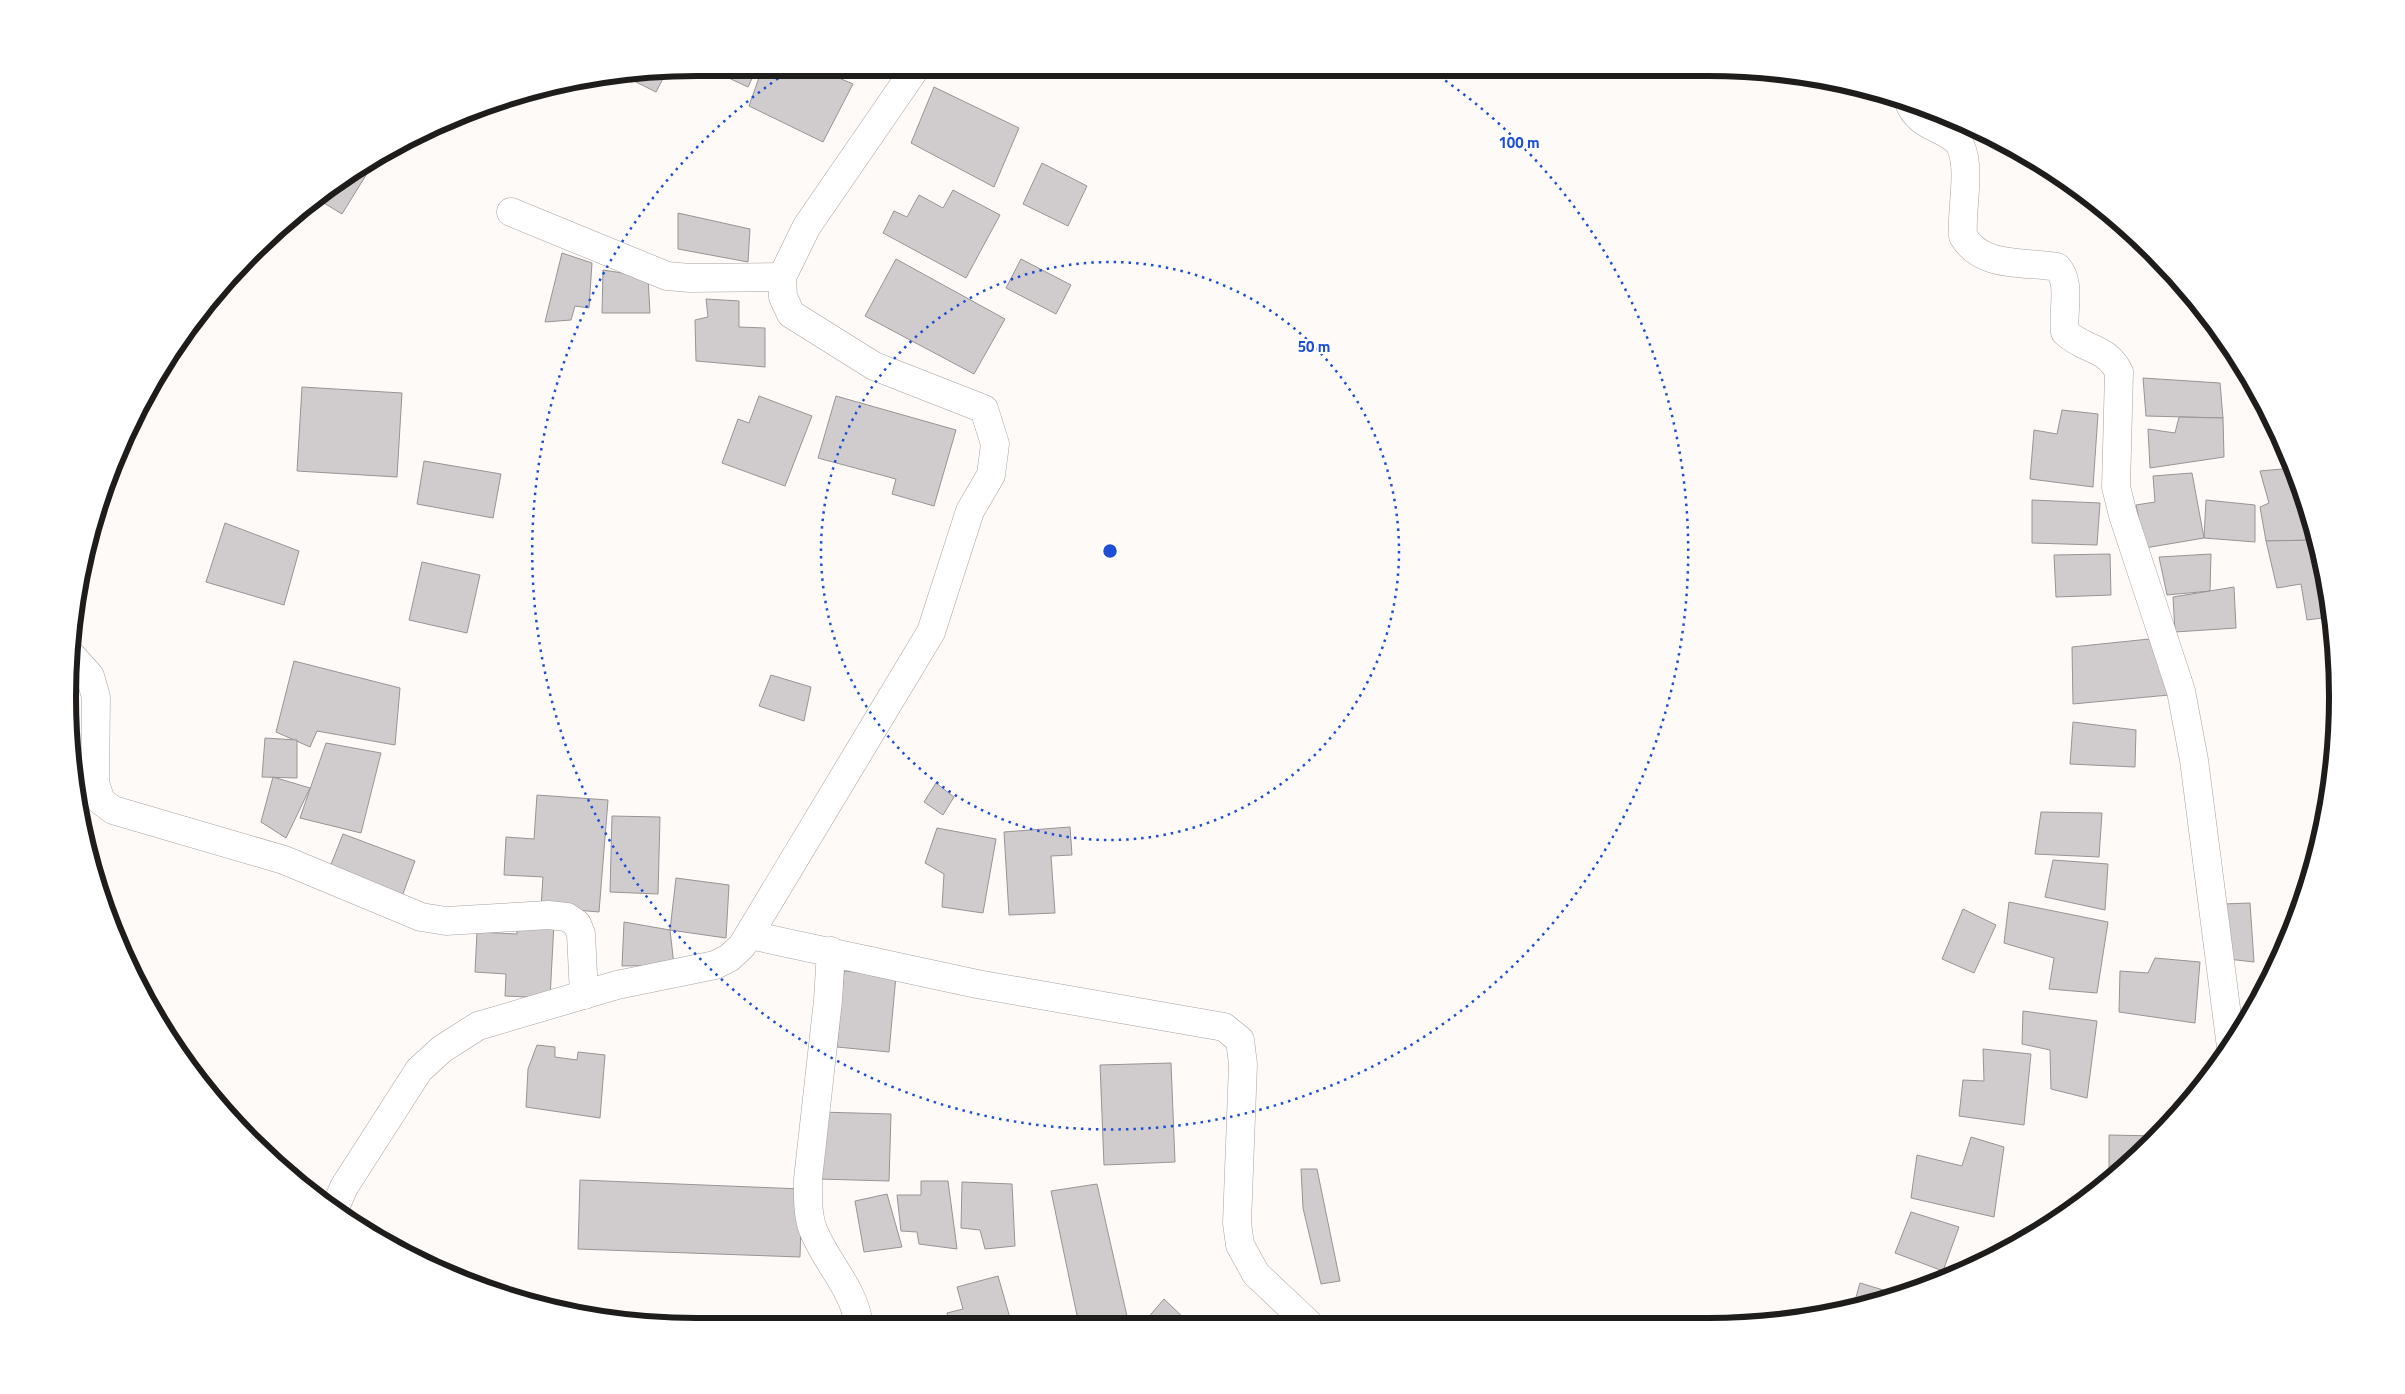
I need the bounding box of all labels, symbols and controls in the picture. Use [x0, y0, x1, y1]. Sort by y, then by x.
text: 100 m [1498, 131, 1540, 154]
text: 50 m [1298, 335, 1330, 358]
centre of rings [1101, 542, 1119, 560]

